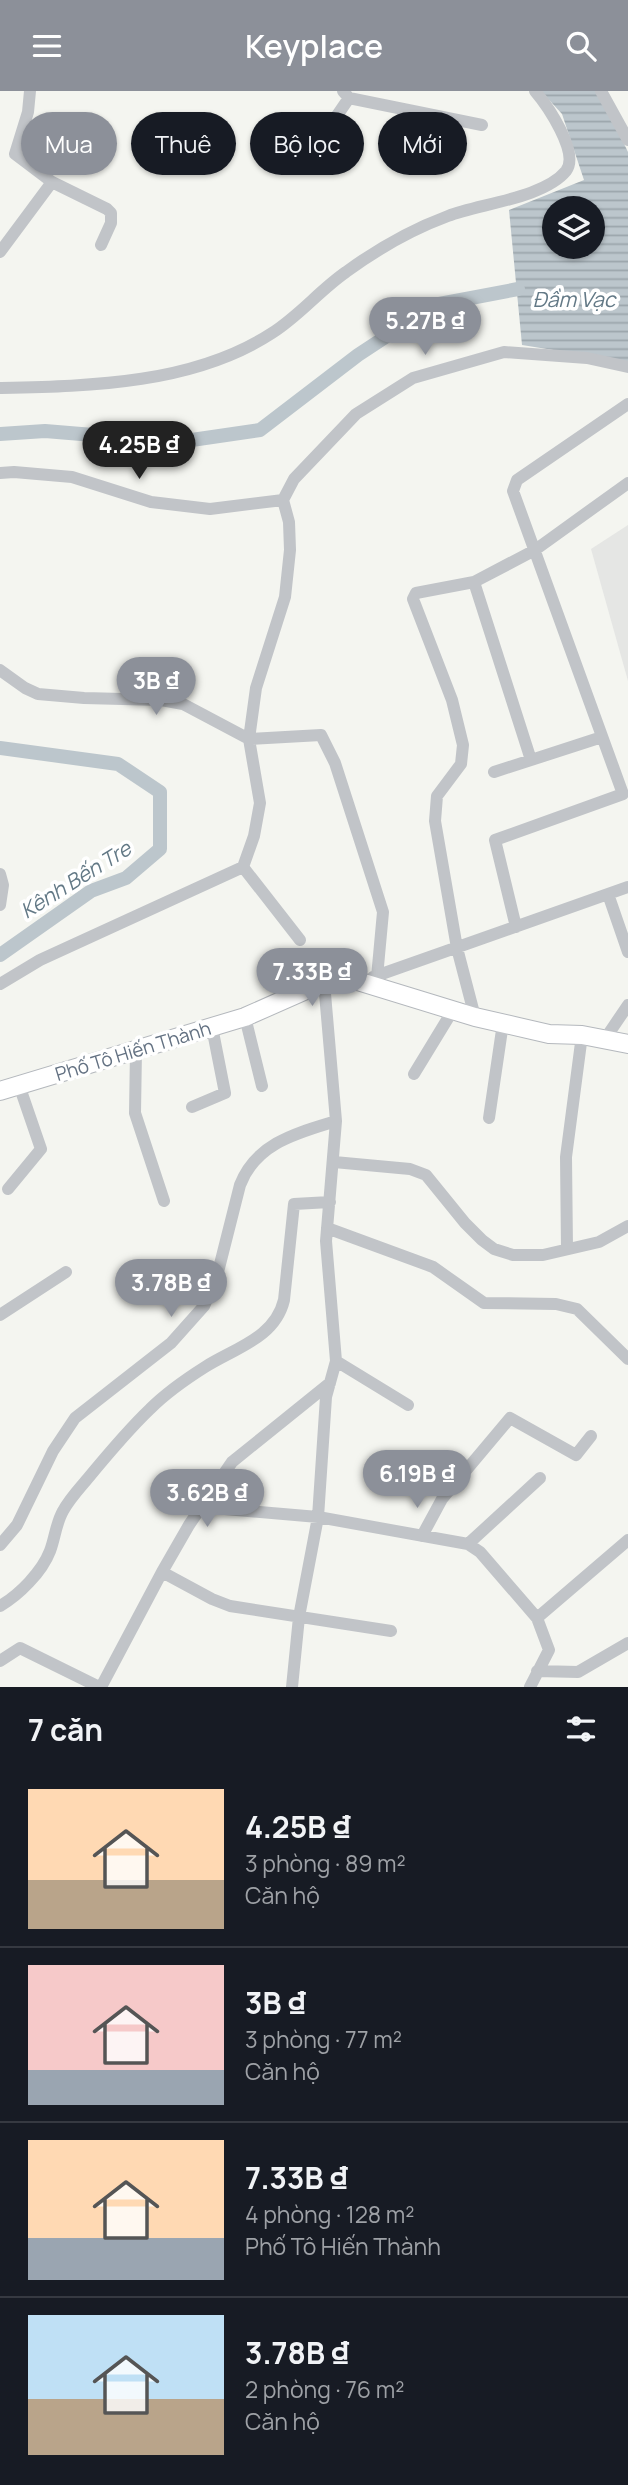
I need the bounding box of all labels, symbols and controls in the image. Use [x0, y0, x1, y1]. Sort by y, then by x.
text: Keyplace [245, 24, 383, 68]
icon: menu [28, 27, 66, 65]
icon: search [562, 27, 600, 65]
chip: Mua [21, 112, 117, 175]
chip: Thuê [131, 112, 236, 175]
chip: Bộ lọc [250, 112, 364, 175]
chip: Mới [378, 112, 467, 175]
map controls [542, 196, 605, 259]
button: layers [542, 196, 605, 259]
water label: Đầm Vạc [533, 285, 618, 313]
pin: 5.27B ₫ [360, 297, 490, 357]
text: 5.27B ₫ [385, 304, 465, 336]
pin: 4.25B ₫ [74, 421, 204, 481]
text: 4.25B ₫ [99, 428, 180, 460]
pin: 3B ₫ [115, 657, 197, 717]
text: 3B ₫ [133, 664, 179, 696]
water label: Kênh Bến Tre [15, 833, 138, 924]
pin: 7.33B ₫ [247, 949, 377, 1008]
text: 7.33B ₫ [273, 955, 351, 987]
street label: Phố Tô Hiến Thành [52, 1015, 214, 1087]
pin: 3.78B ₫ [106, 1259, 236, 1319]
text: 3.78B ₫ [131, 1266, 211, 1298]
pin: 6.19B ₫ [352, 1451, 482, 1510]
text: 6.19B ₫ [379, 1457, 455, 1489]
pin: 3.62B ₫ [142, 1469, 272, 1529]
text: 3.62B ₫ [166, 1476, 248, 1508]
text: 7 căn [28, 1709, 103, 1750]
icon: filters [562, 1710, 600, 1748]
text: 4.25B ₫ [245, 1806, 351, 1847]
icon: home [84, 1817, 168, 1901]
text: 3 phòng · 89 m² [245, 1847, 406, 1879]
text: Căn hộ [245, 1879, 320, 1911]
text: 3B ₫ [245, 1982, 306, 2023]
icon: home [84, 1993, 168, 2077]
text: 3 phòng · 77 m² [245, 2023, 402, 2055]
text: Căn hộ [245, 2055, 320, 2087]
text: 7.33B ₫ [245, 2157, 348, 2198]
icon: home [84, 2168, 168, 2252]
text: 4 phòng · 128 m² [245, 2198, 414, 2230]
text: Phố Tô Hiến Thành [245, 2230, 441, 2262]
text: 3.78B ₫ [245, 2332, 349, 2373]
icon: home [84, 2343, 168, 2427]
text: 2 phòng · 76 m² [245, 2373, 404, 2405]
text: Căn hộ [245, 2405, 320, 2437]

